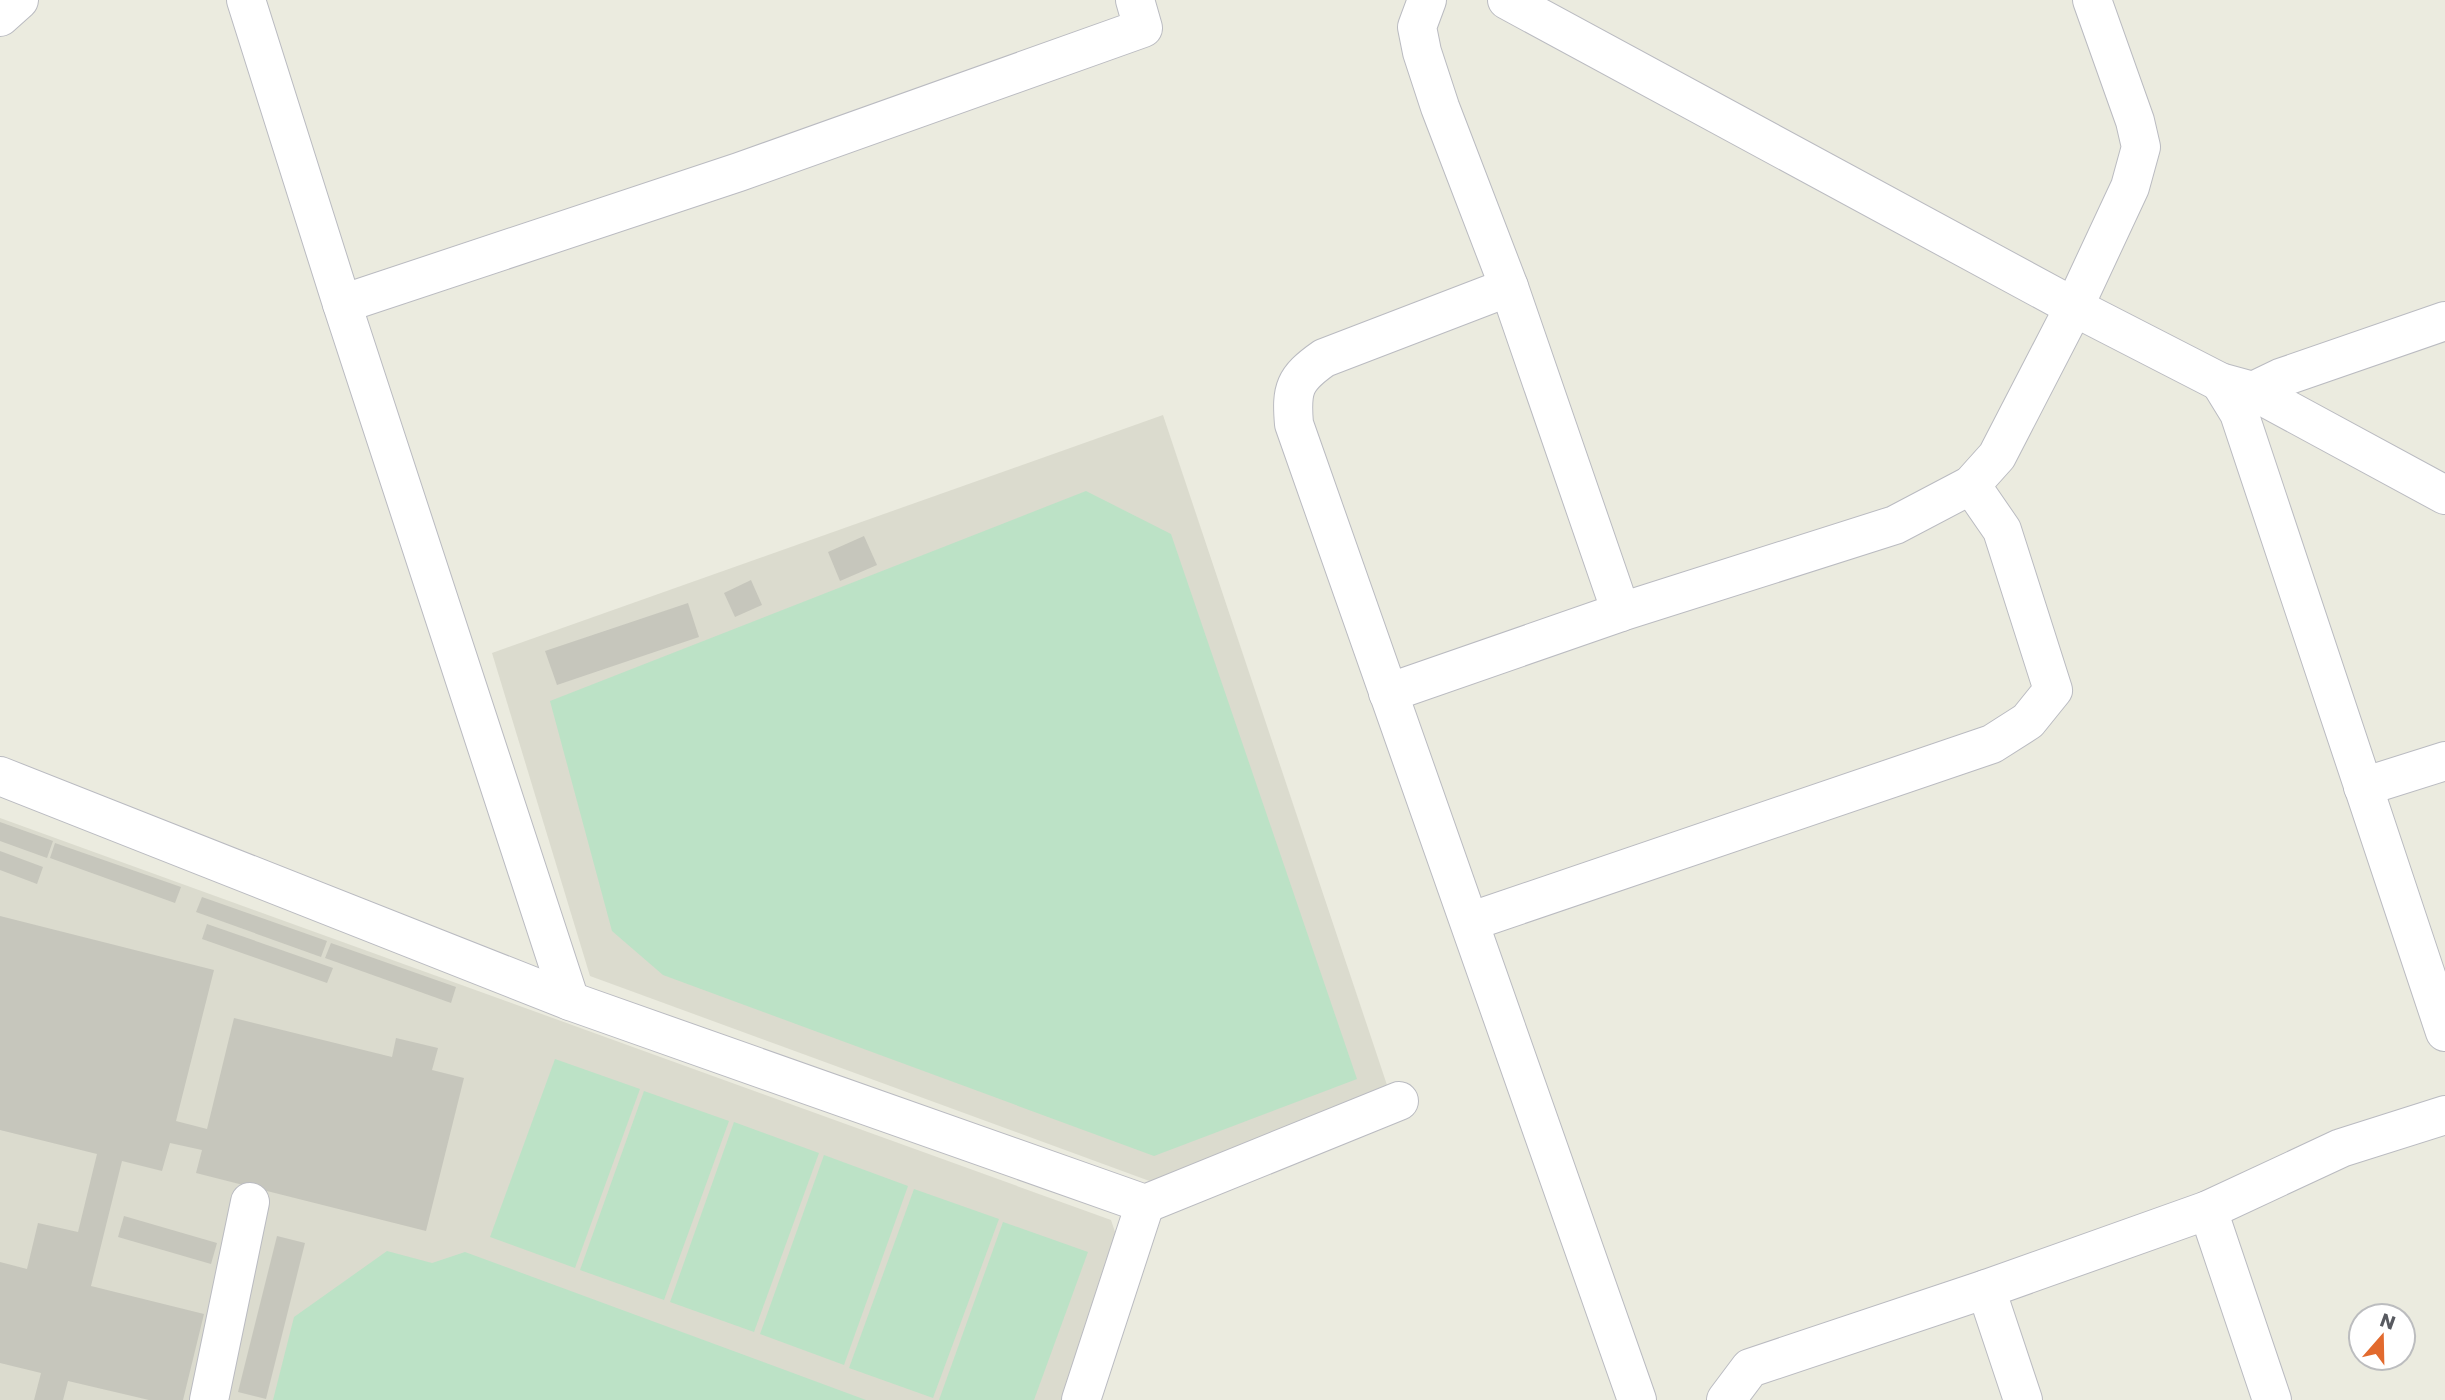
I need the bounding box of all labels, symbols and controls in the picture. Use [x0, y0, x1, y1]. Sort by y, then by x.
north arrow [2347, 1302, 2417, 1372]
text: N [2376, 1306, 2399, 1337]

